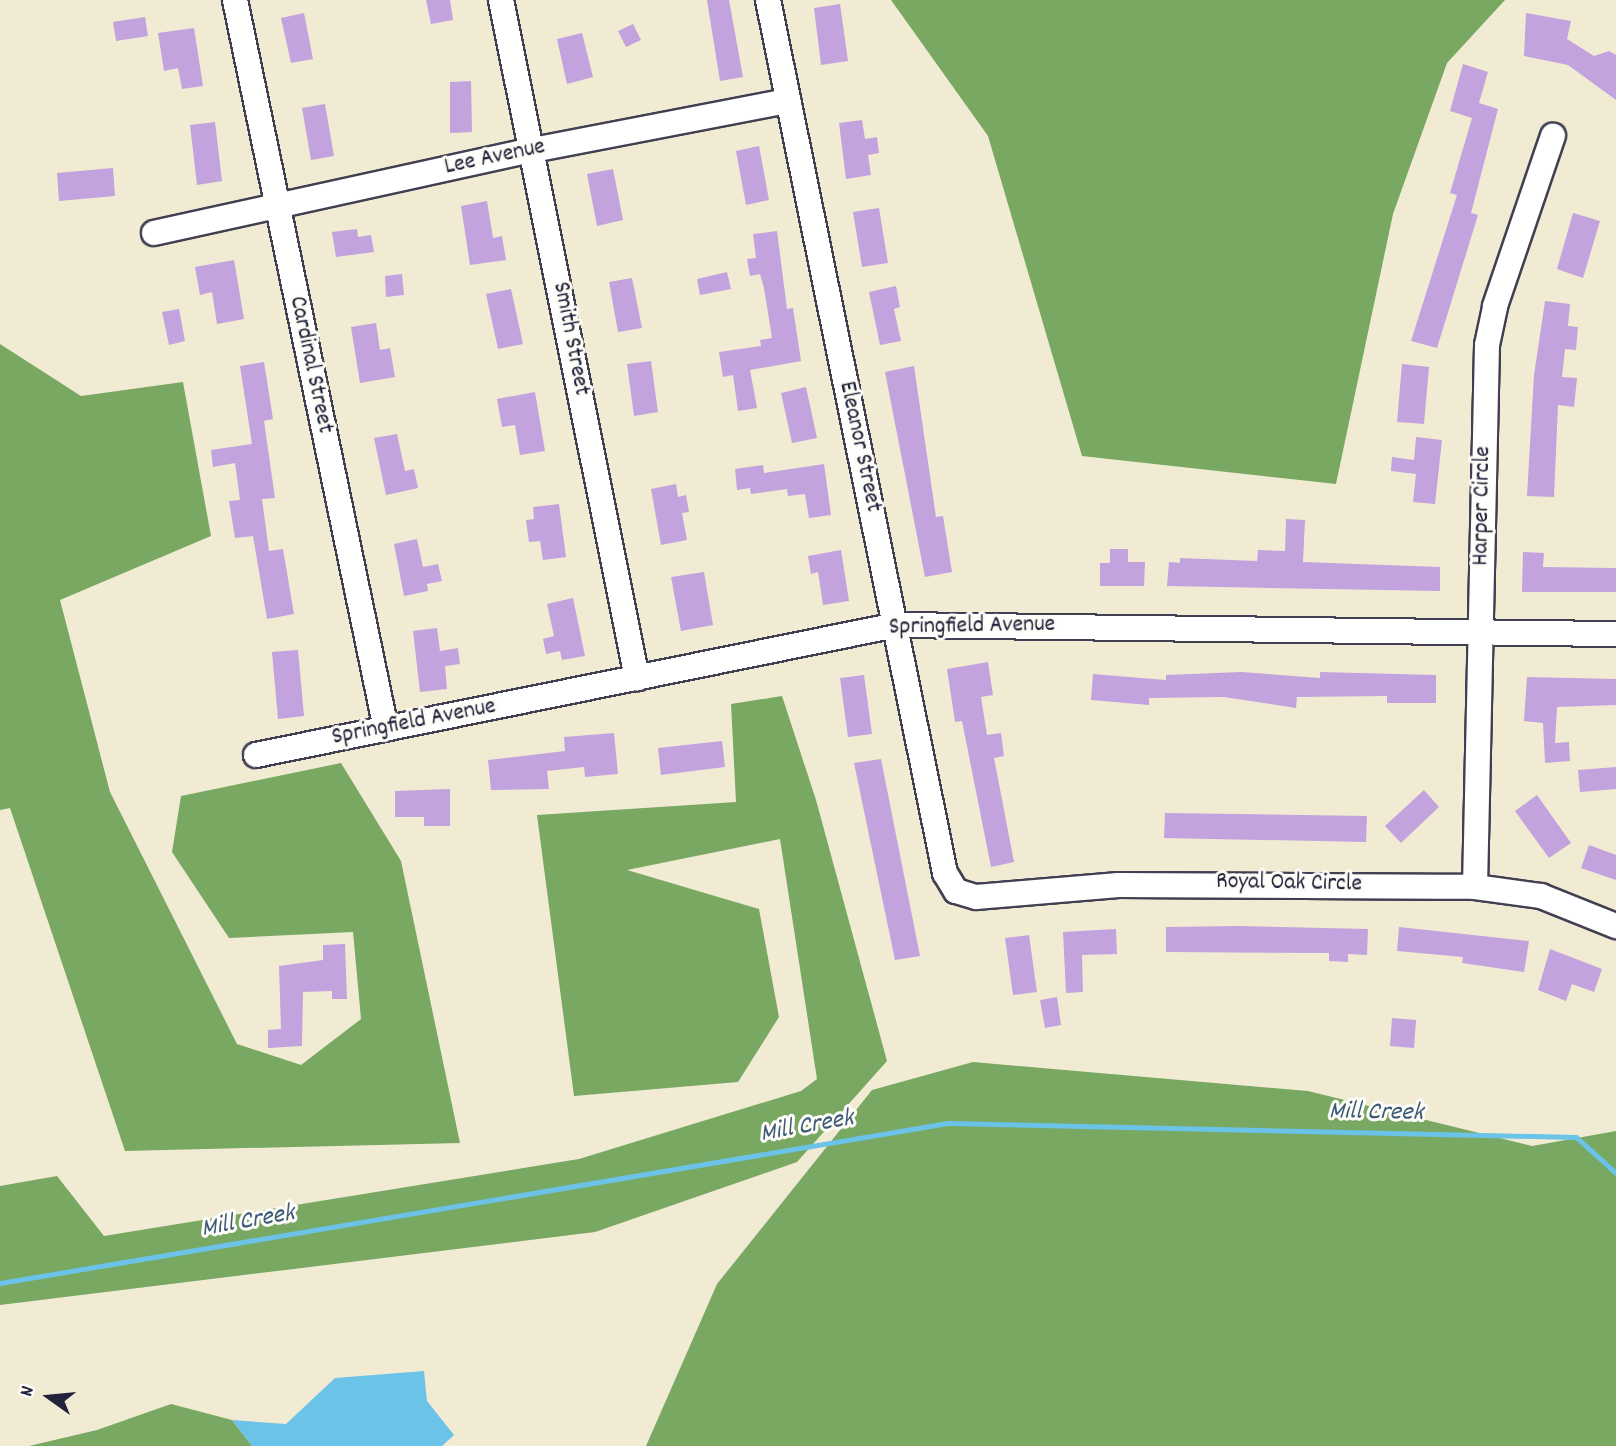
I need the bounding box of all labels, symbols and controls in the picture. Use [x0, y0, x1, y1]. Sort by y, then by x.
street label: Lee Avenue [442, 133, 548, 183]
street label: Smith Street [545, 280, 595, 398]
street label: Cardinal Street [281, 294, 339, 436]
street label: Eleanor Street [831, 379, 887, 515]
street label: Harper Circle [1468, 446, 1498, 566]
street label: Springfield Avenue [889, 611, 1055, 643]
street label: Springfield Avenue [330, 693, 498, 753]
street label: Royal Oak Circle [1216, 868, 1362, 900]
water label: Mill Creek [1329, 1097, 1423, 1129]
water label: Mill Creek [758, 1103, 856, 1151]
water label: Mill Creek [199, 1198, 297, 1246]
north arrow [14, 1362, 84, 1432]
text: N [14, 1383, 42, 1399]

